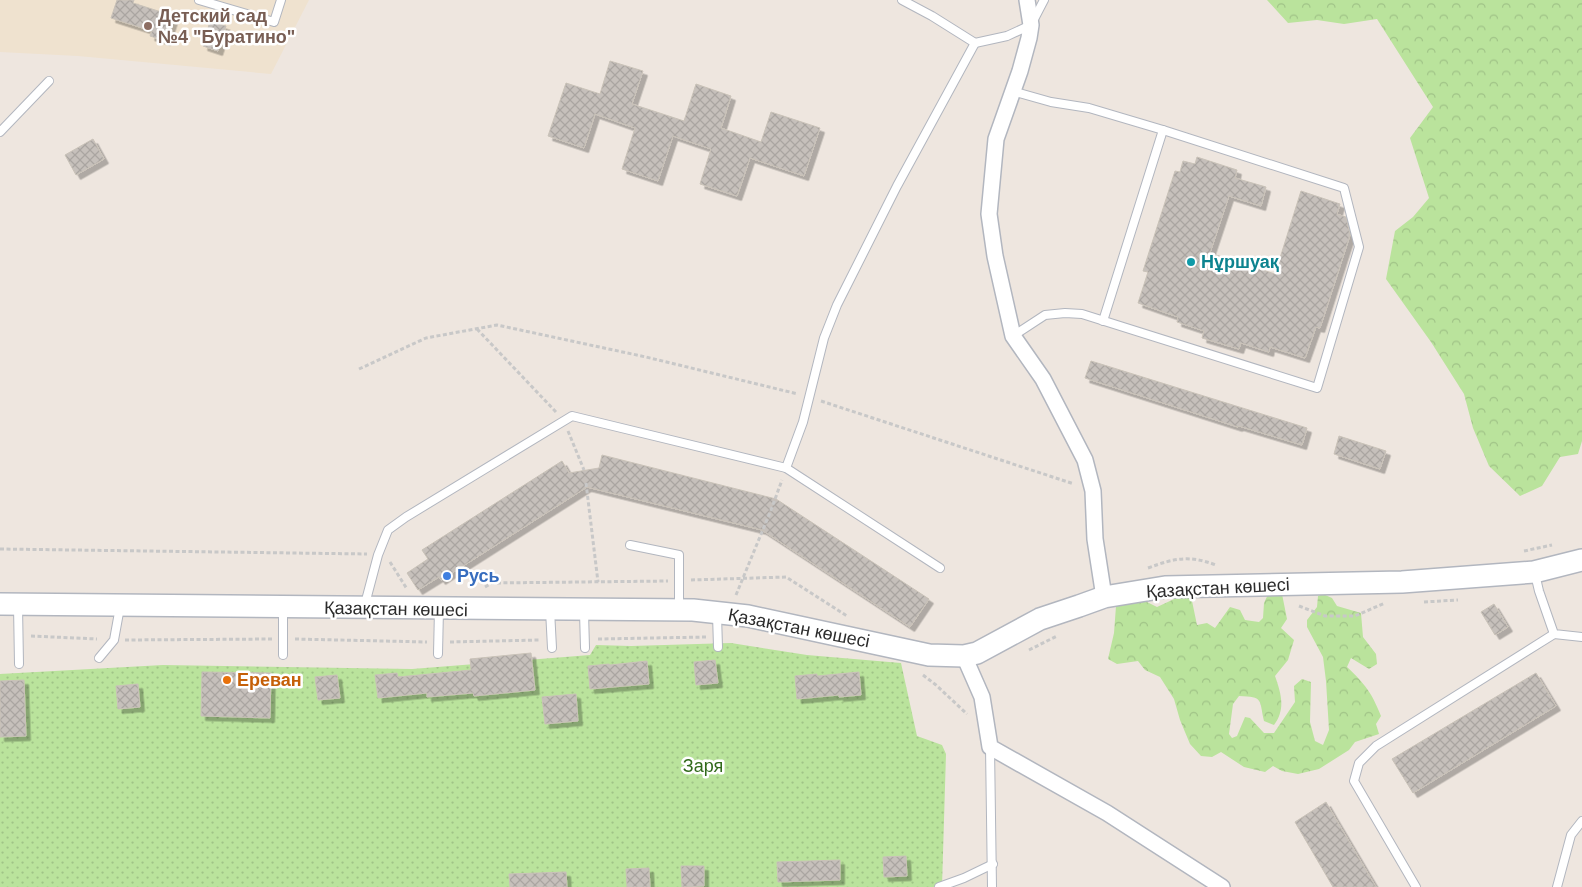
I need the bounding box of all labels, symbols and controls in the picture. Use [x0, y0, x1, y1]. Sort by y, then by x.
place label: Детский сад №4 "Буратино" [158, 6, 295, 47]
marker: Детский сад №4 "Буратино" [142, 20, 154, 32]
place label: Нұршуақ [1201, 252, 1280, 272]
marker: Нұршуақ [1185, 256, 1197, 268]
place label: Русь [457, 566, 500, 586]
marker: Русь [441, 570, 453, 582]
street label: Қазақстан көшесі [1146, 574, 1290, 602]
street label: Қазақстан көшесі [324, 598, 468, 620]
street label: Қазақстан көшесі [727, 604, 871, 652]
place label: Ереван [237, 670, 302, 690]
marker: Ереван [221, 674, 233, 686]
park label: Заря [683, 756, 723, 776]

